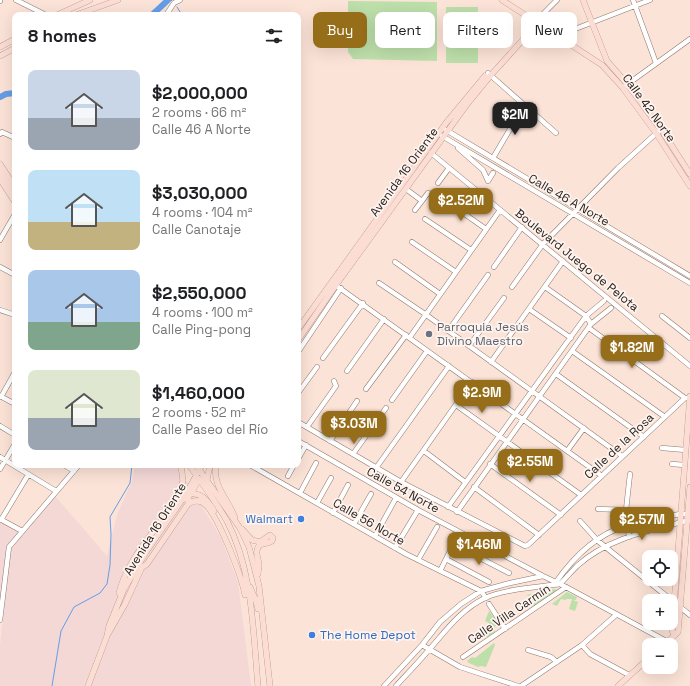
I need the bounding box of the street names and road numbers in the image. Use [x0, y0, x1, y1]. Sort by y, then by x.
street label: Calle 42 Norte [619, 71, 679, 145]
street label: Avenida 16 Oriente [366, 124, 442, 220]
street label: Calle 46 A Norte [525, 170, 613, 230]
street label: Boulevard Juego de Pelota [512, 205, 642, 315]
street label: Calle de la Rosa [581, 410, 657, 482]
street label: Calle 54 Norte [364, 463, 442, 517]
street label: Avenida 16 Oriente [120, 480, 190, 578]
street label: Calle 56 Norte [330, 495, 408, 549]
street label: Calle Villa Carmín [465, 580, 553, 648]

